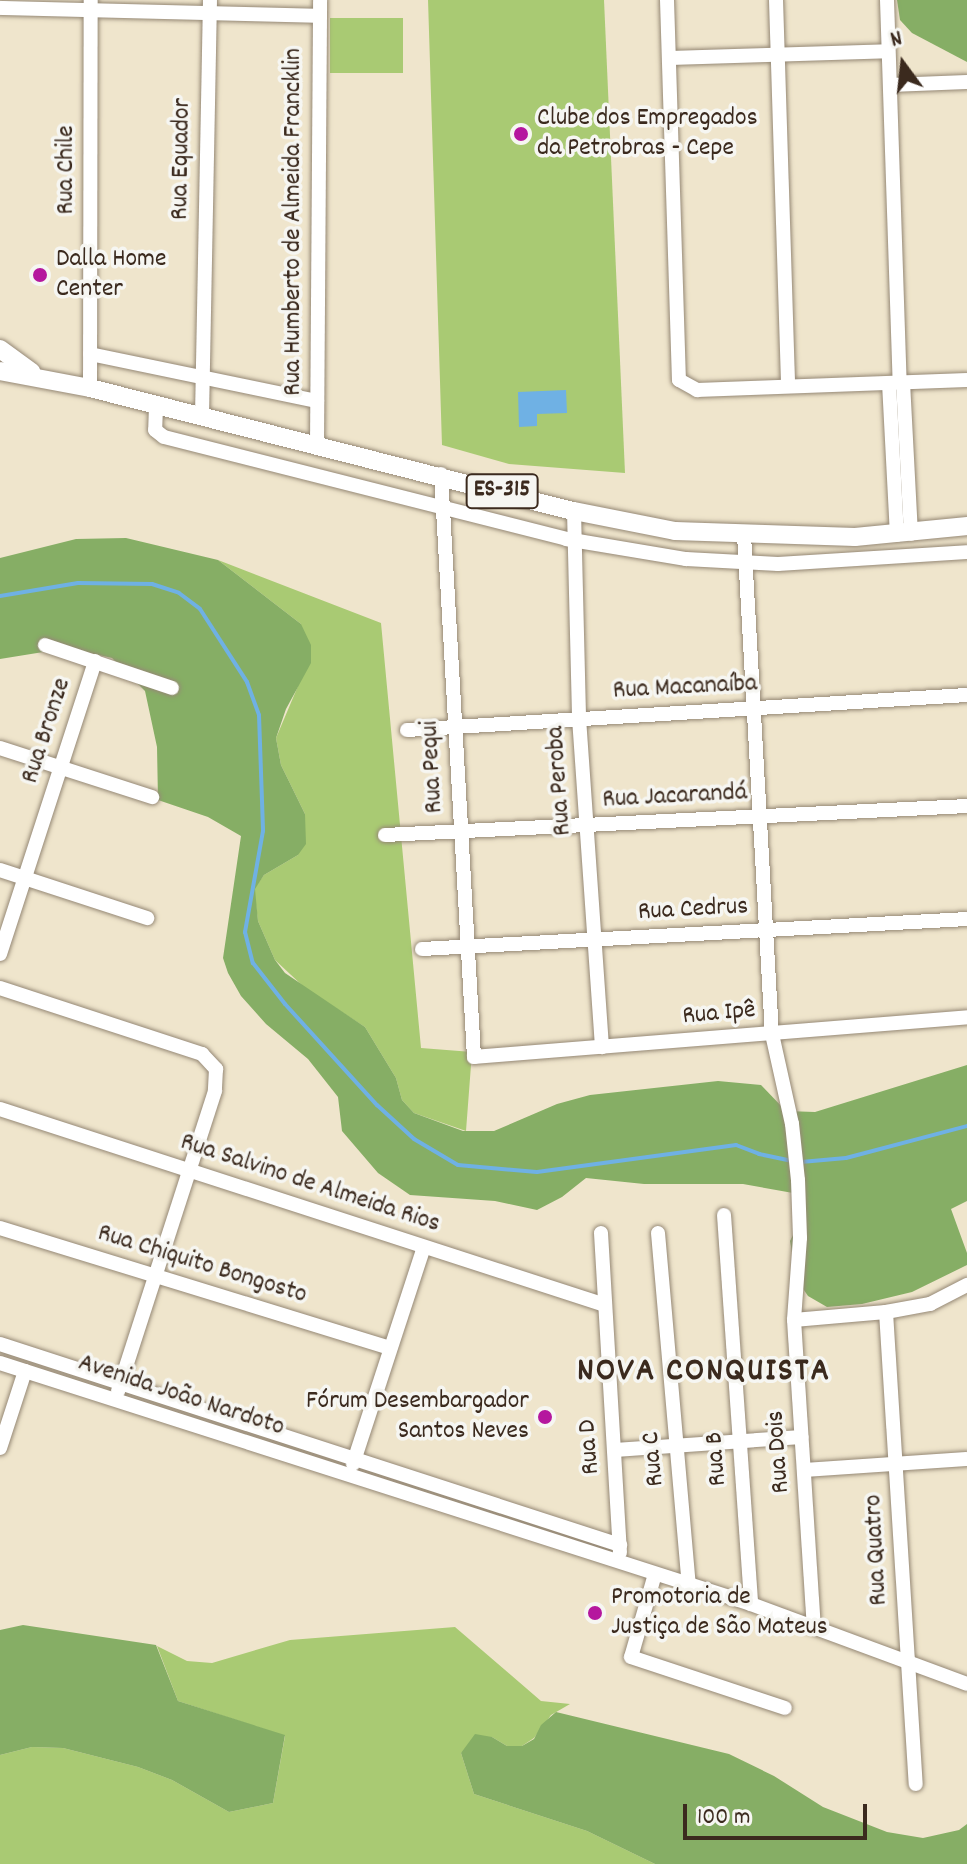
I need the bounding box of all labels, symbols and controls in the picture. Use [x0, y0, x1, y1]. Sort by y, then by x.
north arrow [863, 24, 943, 104]
text: N [887, 24, 906, 57]
street label: Rua Humberto de Almeida Francklin [278, 48, 310, 396]
street label: Rua Equador [165, 98, 199, 220]
place label: Clube dos Empregados da Petrobras - Cepe [537, 103, 758, 164]
street label: Rua Chile [51, 125, 83, 215]
marker: Clube dos Empregados da Petrobras - Cepe [512, 125, 530, 143]
place label: Dalla Home Center [56, 244, 166, 306]
marker: Dalla Home Center [31, 266, 49, 284]
road number: ES-315 [464, 471, 540, 511]
street label: Rua Macanaíba [612, 669, 758, 707]
street label: Rua Bronze [15, 674, 79, 788]
street label: Rua Pequi [415, 720, 451, 814]
street label: Rua Peroba [541, 725, 579, 837]
street label: Rua Jacarandá [602, 778, 748, 816]
street label: Rua Cedrus [637, 892, 749, 928]
street label: Rua Ipê [681, 995, 757, 1033]
street label: Rua Salvino de Almeida Rios [176, 1127, 444, 1241]
street label: Rua Chiquito Bongosto [94, 1218, 310, 1312]
street label: Avenida João Nardoto [74, 1348, 288, 1444]
district label: NOVA CONQUISTA [577, 1353, 831, 1393]
place label: Fórum Desembargador Santos Neves [306, 1386, 529, 1448]
marker: Fórum Desembargador Santos Neves [536, 1408, 554, 1426]
street label: Rua Dois [761, 1410, 797, 1494]
street label: Rua D [573, 1418, 607, 1476]
street label: Rua C [636, 1430, 672, 1488]
street label: Rua B [700, 1431, 734, 1487]
street label: Rua Quatro [859, 1494, 895, 1606]
place label: Promotoria de Justiça de São Mateus [611, 1582, 828, 1644]
marker: Promotoria de Justiça de São Mateus [586, 1604, 604, 1622]
scale bar [687, 1788, 871, 1838]
text: 100 m [697, 1801, 750, 1835]

